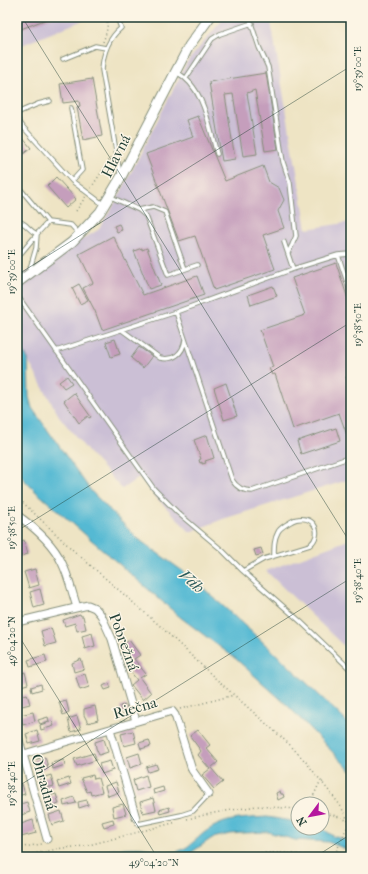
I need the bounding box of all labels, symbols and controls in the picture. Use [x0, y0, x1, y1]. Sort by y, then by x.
text: 19°39'00"E [352, 47, 364, 91]
street label: Hlavná [98, 131, 135, 181]
text: 19°39'00"E [6, 250, 18, 294]
text: 19°38'50"E [352, 303, 364, 347]
text: 19°38'50"E [6, 506, 18, 550]
text: 19°38'40"E [352, 558, 364, 604]
water label: Váh [176, 565, 208, 597]
street label: Pobrežná [105, 611, 143, 674]
text: 49°04'20"N [6, 615, 18, 666]
street label: Riečna [111, 693, 160, 723]
street label: Ohradná [27, 752, 61, 813]
text: 19°38'40"E [6, 761, 18, 807]
north arrow [290, 796, 330, 836]
text: N [294, 814, 310, 828]
text: 49°04'20"N [129, 857, 180, 869]

